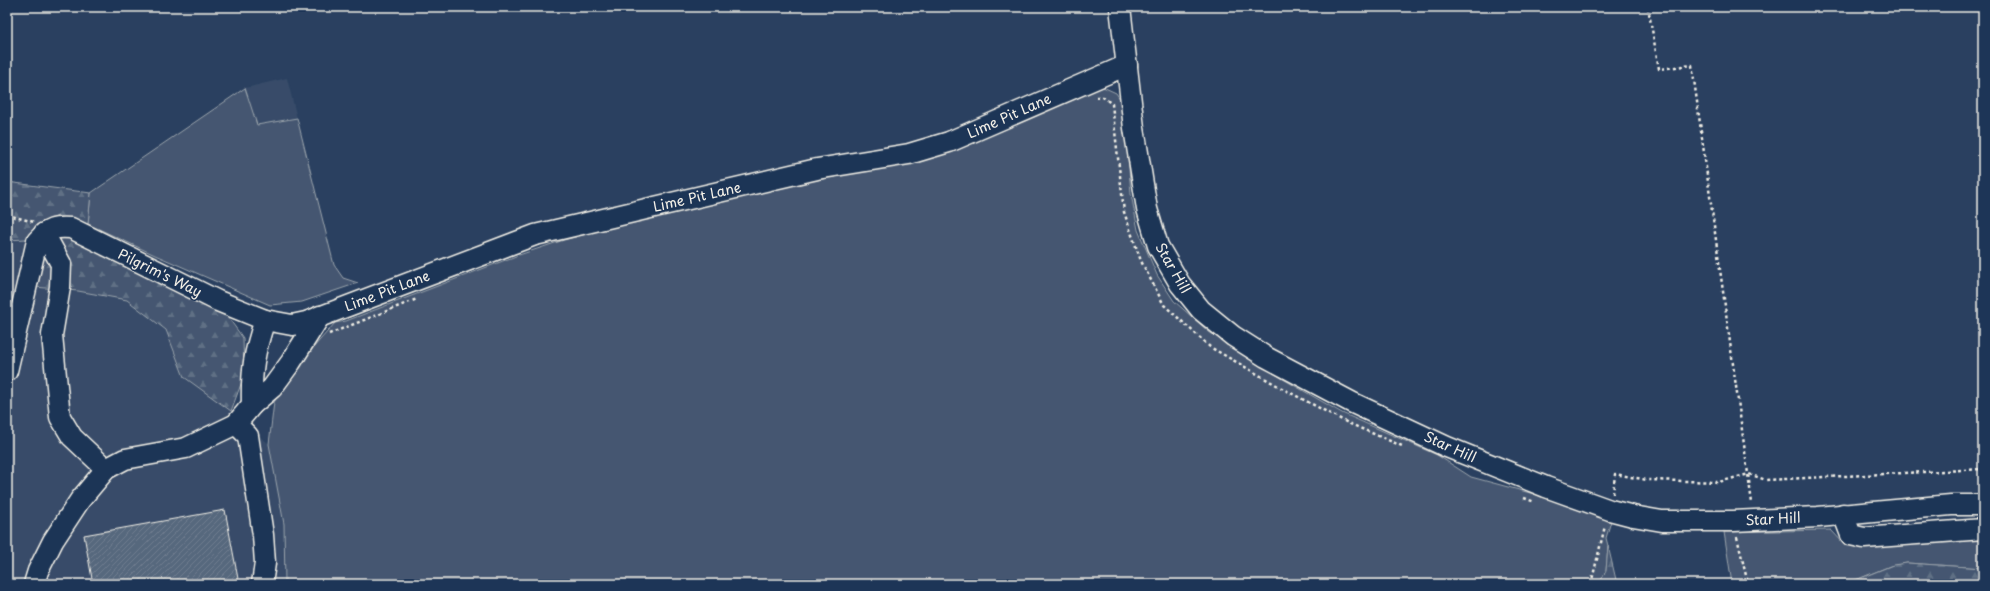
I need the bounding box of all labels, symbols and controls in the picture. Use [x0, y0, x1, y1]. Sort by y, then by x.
street label: Lime Pit Lane [964, 88, 1054, 143]
street label: Lime Pit Lane [651, 176, 743, 217]
street label: Star Hill [1151, 239, 1196, 297]
street label: Pilgrim's Way [115, 243, 206, 302]
street label: Lime Pit Lane [341, 265, 432, 316]
street label: Star Hill [1421, 426, 1480, 467]
street label: Star Hill [1745, 507, 1801, 530]

